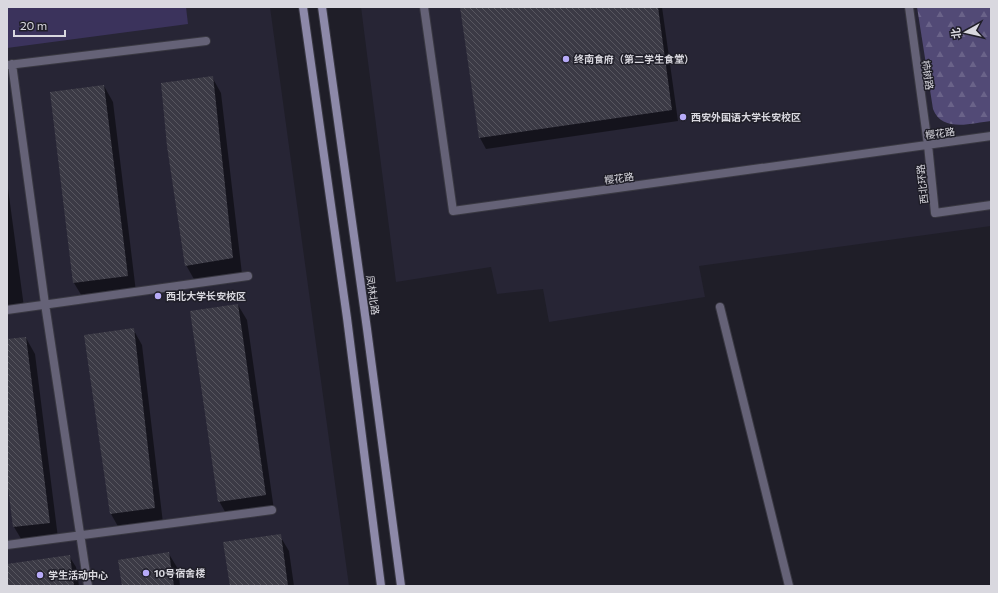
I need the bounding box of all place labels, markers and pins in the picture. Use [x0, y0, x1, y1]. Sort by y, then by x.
place label: 终南食府（第二学生食堂） [574, 53, 694, 65]
marker: 终南食府（第二学生食堂） [561, 54, 571, 64]
place label: 西安外国语大学长安校区 [691, 111, 801, 123]
marker: 西安外国语大学长安校区 [678, 112, 688, 122]
place label: 西北大学长安校区 [166, 290, 246, 302]
marker: 西北大学长安校区 [153, 291, 163, 301]
place label: 10号宿舍楼 [154, 567, 205, 579]
marker: 10号宿舍楼 [141, 568, 151, 578]
place label: 学生活动中心 [48, 569, 108, 581]
marker: 学生活动中心 [35, 570, 45, 580]

